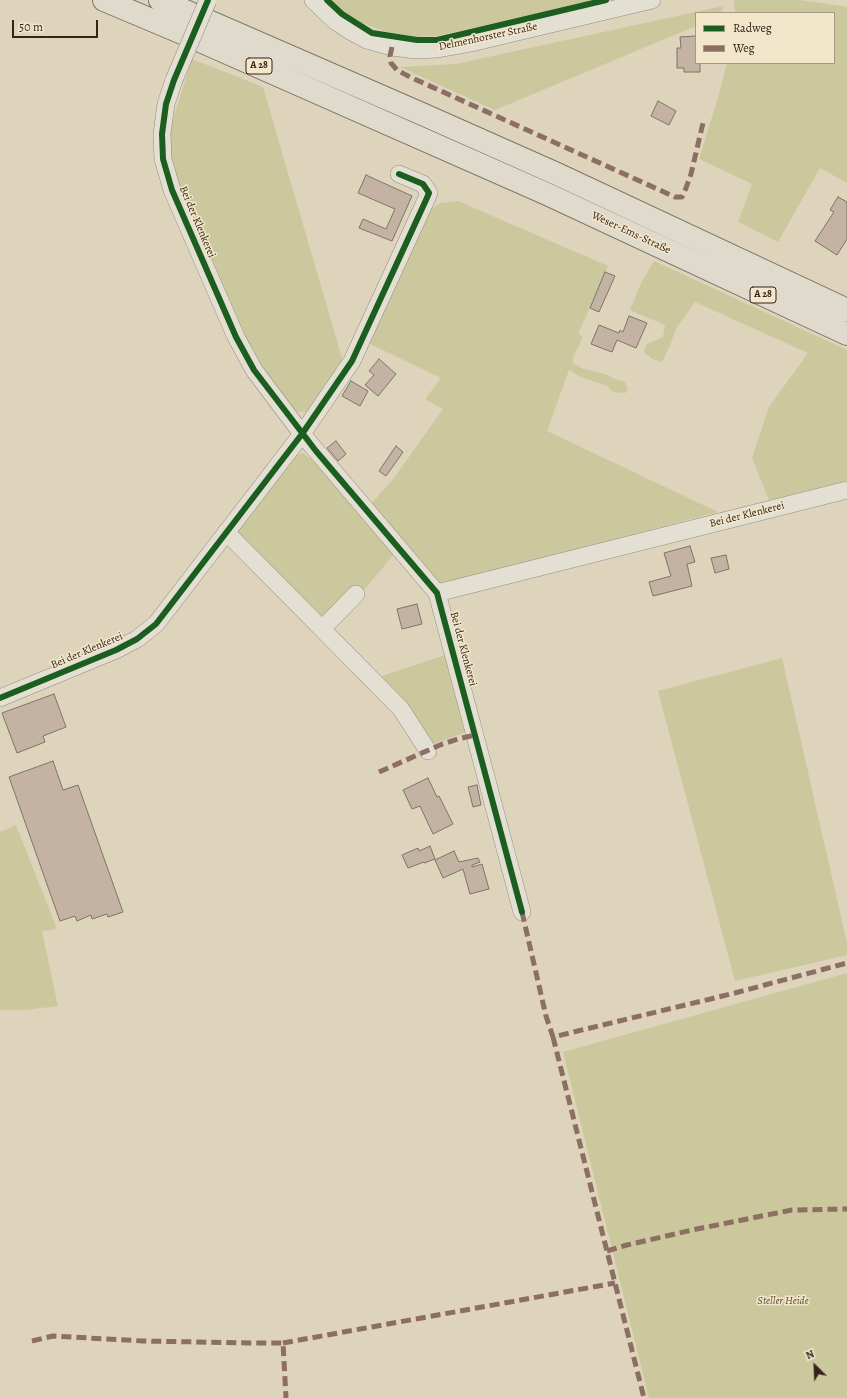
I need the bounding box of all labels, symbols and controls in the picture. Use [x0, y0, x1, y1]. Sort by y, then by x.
scale bar [14, 12, 100, 38]
legend [695, 12, 835, 64]
text: 50 m [19, 19, 43, 35]
street label: Delmenhorster Straße [437, 20, 539, 54]
text: Radweg [733, 20, 772, 36]
text: Weg [733, 40, 755, 56]
road number: A 28 [246, 58, 272, 74]
street label: Bei der Klenkerei [176, 184, 218, 260]
street label: Weser-Ems-Straße [589, 209, 673, 257]
road number: A 28 [750, 287, 776, 303]
street label: Bei der Klenkerei [708, 499, 786, 531]
street label: Bei der Klenkerei [447, 610, 479, 688]
street label: Bei der Klenkerei [49, 630, 125, 672]
park label: Steller Heide [757, 1294, 809, 1308]
north arrow [795, 1346, 835, 1386]
text: N [803, 1346, 817, 1363]

